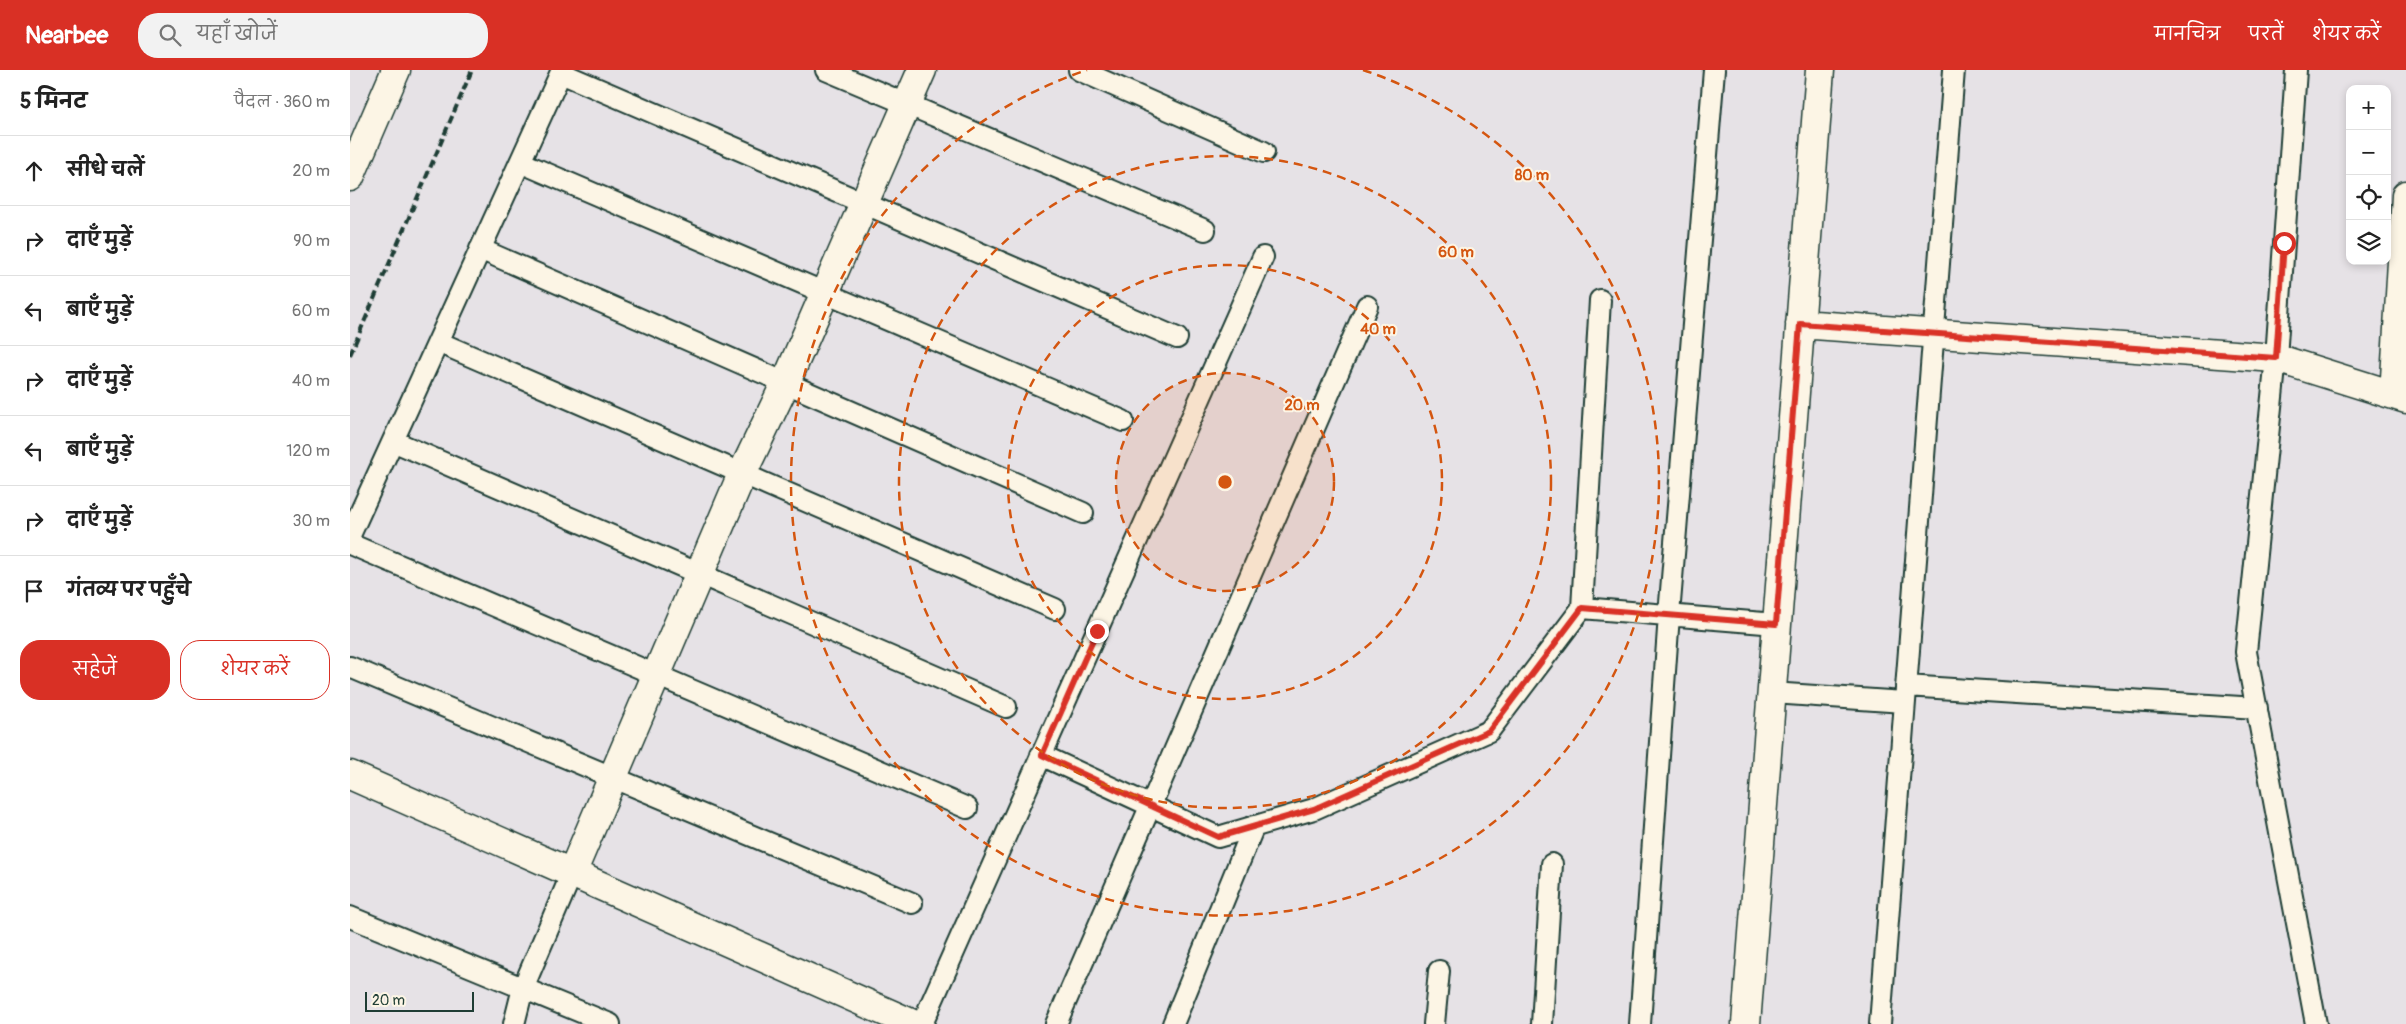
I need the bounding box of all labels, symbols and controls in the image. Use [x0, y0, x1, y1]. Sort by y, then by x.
search box [138, 13, 488, 58]
text: Nearbee [25, 21, 108, 50]
icon: search [156, 21, 184, 49]
text: यहाँ खोजें [196, 22, 277, 46]
text: मानचित्र [2154, 23, 2220, 46]
text: परतें [2248, 23, 2284, 46]
text: शेयर करें [2312, 23, 2381, 46]
map controls [2346, 85, 2391, 265]
button: + [2346, 85, 2391, 130]
text: 5 मिनट [20, 88, 87, 115]
text: पैदल · 360 m [234, 92, 330, 112]
button: − [2346, 130, 2391, 175]
icon: ahead [20, 157, 48, 185]
text: सीधे चलें [67, 158, 144, 182]
text: 20 m [292, 161, 330, 181]
text: 80 m [1515, 166, 1549, 185]
button: locate [2346, 175, 2391, 220]
button: layers [2346, 220, 2391, 265]
icon: right [20, 227, 48, 255]
text: दाएँ मुड़ें [67, 228, 132, 252]
text: 90 m [293, 231, 330, 251]
route start [2273, 232, 2296, 255]
text: 60 m [1438, 243, 1474, 262]
icon: left [20, 297, 48, 325]
text: बाएँ मुड़ें [67, 298, 133, 322]
text: 60 m [292, 301, 330, 321]
text: 40 m [1360, 320, 1396, 339]
icon: right [20, 367, 48, 395]
text: दाएँ मुड़ें [67, 368, 132, 392]
text: 40 m [292, 371, 330, 391]
text: 20 m [1284, 396, 1320, 415]
icon: left [20, 437, 48, 465]
text: बाएँ मुड़ें [67, 438, 133, 462]
text: 120 m [286, 441, 330, 461]
centre of rings [1216, 473, 1234, 491]
icon: right [20, 507, 48, 535]
text: दाएँ मुड़ें [67, 508, 132, 532]
text: 30 m [292, 511, 330, 531]
icon: arrive [20, 577, 48, 605]
text: गंतव्य पर पहुँचे [67, 578, 191, 602]
route end [1086, 620, 1109, 643]
button: सहेजें [20, 640, 170, 700]
button: शेयर करें [180, 640, 330, 700]
scale bar [365, 989, 474, 1012]
text: 20 m [372, 992, 405, 1009]

